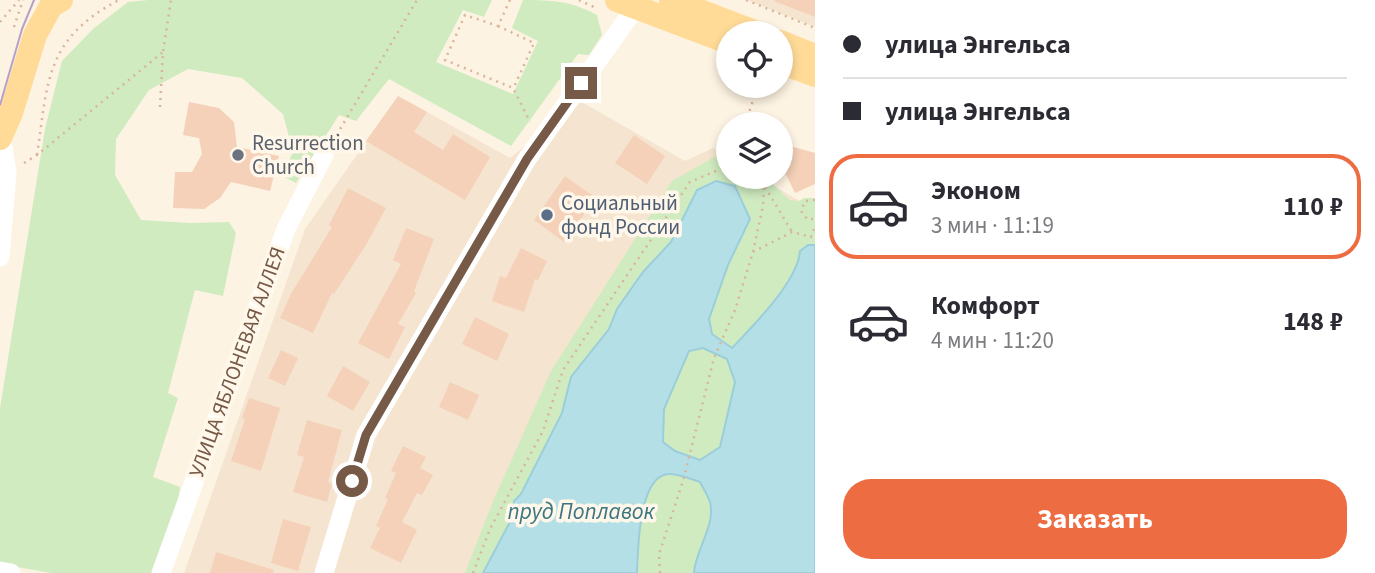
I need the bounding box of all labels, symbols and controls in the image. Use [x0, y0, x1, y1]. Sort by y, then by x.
map controls [716, 21, 793, 189]
button: locate [716, 21, 793, 98]
text: улица Энгельса [885, 26, 1071, 63]
route end [565, 67, 597, 99]
text: улица Энгельса [885, 93, 1071, 130]
button: layers [716, 112, 793, 189]
place label: Resurrection Church [252, 128, 364, 182]
marker: Resurrection Church [230, 147, 246, 163]
text: Эконом [931, 172, 1021, 209]
icon: car [847, 175, 910, 238]
place label: Социальный фонд России [561, 188, 680, 242]
text: 110 ₽ [1283, 188, 1343, 225]
marker: Социальный фонд России [539, 207, 555, 223]
text: 3 мин · 11:19 [931, 209, 1054, 242]
street label: УЛИЦА ЯБЛОНЕВАЯ АЛЛЕЯ [181, 242, 293, 482]
text: Комфорт [931, 287, 1040, 324]
icon: car [847, 290, 910, 353]
text: 148 ₽ [1283, 303, 1343, 340]
text: 4 мин · 11:20 [931, 324, 1054, 357]
route start [336, 465, 368, 497]
button: Заказать [843, 479, 1347, 559]
water label: пруд Поплавок [507, 495, 656, 528]

